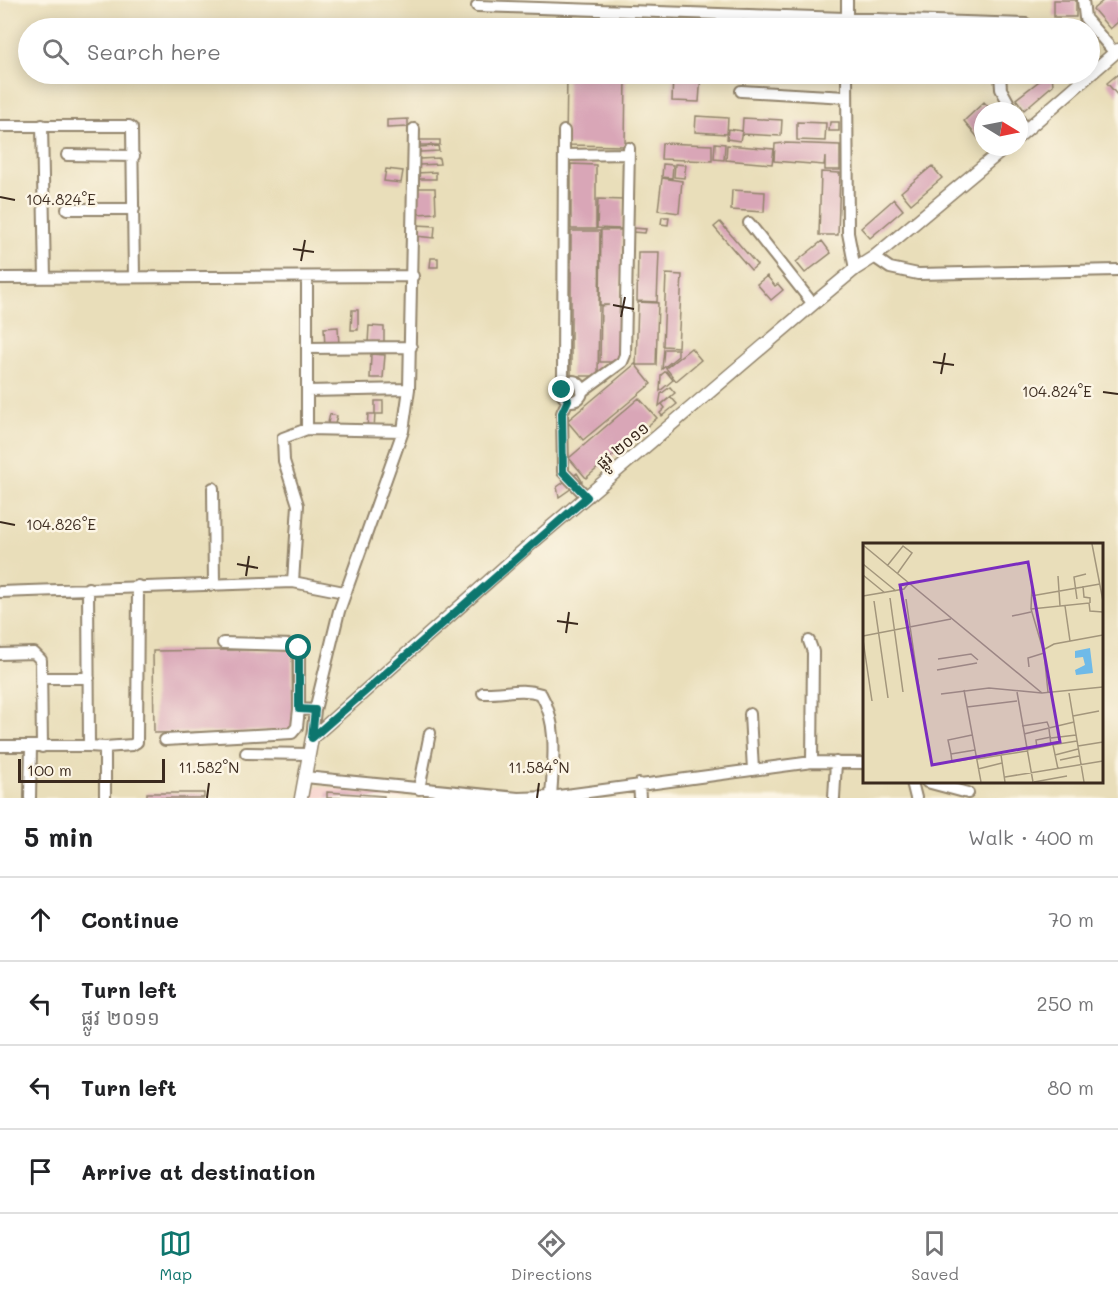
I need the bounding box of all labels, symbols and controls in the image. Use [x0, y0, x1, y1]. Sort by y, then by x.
search box [18, 18, 1100, 84]
icon: search [39, 35, 72, 68]
text: Search here [87, 37, 221, 66]
north arrow [974, 102, 1028, 156]
text: 104.824°E [26, 189, 96, 209]
route end [548, 376, 574, 402]
text: 104.824°E [1022, 381, 1092, 401]
street label: ផ្លូវ ២០១១ [591, 417, 656, 477]
text: 104.826°E [26, 514, 96, 534]
inset map [863, 543, 1103, 783]
route start [285, 634, 311, 660]
scale bar [18, 756, 165, 784]
text: 11.582°N [179, 757, 239, 777]
text: 11.584°N [508, 757, 570, 777]
text: 100 m [27, 759, 72, 780]
text: 5 min [24, 820, 93, 854]
text: Walk · 400 m [968, 824, 1094, 850]
icon: ahead [24, 903, 57, 936]
text: Continue [81, 905, 179, 934]
text: 70 m [1048, 906, 1094, 932]
text: Turn left [81, 975, 177, 1004]
icon: left [24, 987, 57, 1020]
text: 250 m [1037, 990, 1094, 1016]
text: ផ្លូវ ២០១១ [81, 1004, 160, 1030]
icon: left [24, 1071, 57, 1104]
text: Turn left [81, 1073, 177, 1102]
text: 80 m [1047, 1074, 1094, 1100]
icon: arrive [24, 1155, 57, 1188]
text: Arrive at destination [81, 1157, 316, 1186]
tab: Map [159, 1227, 192, 1284]
tab: Directions [511, 1227, 592, 1284]
tab: Saved [911, 1227, 959, 1284]

